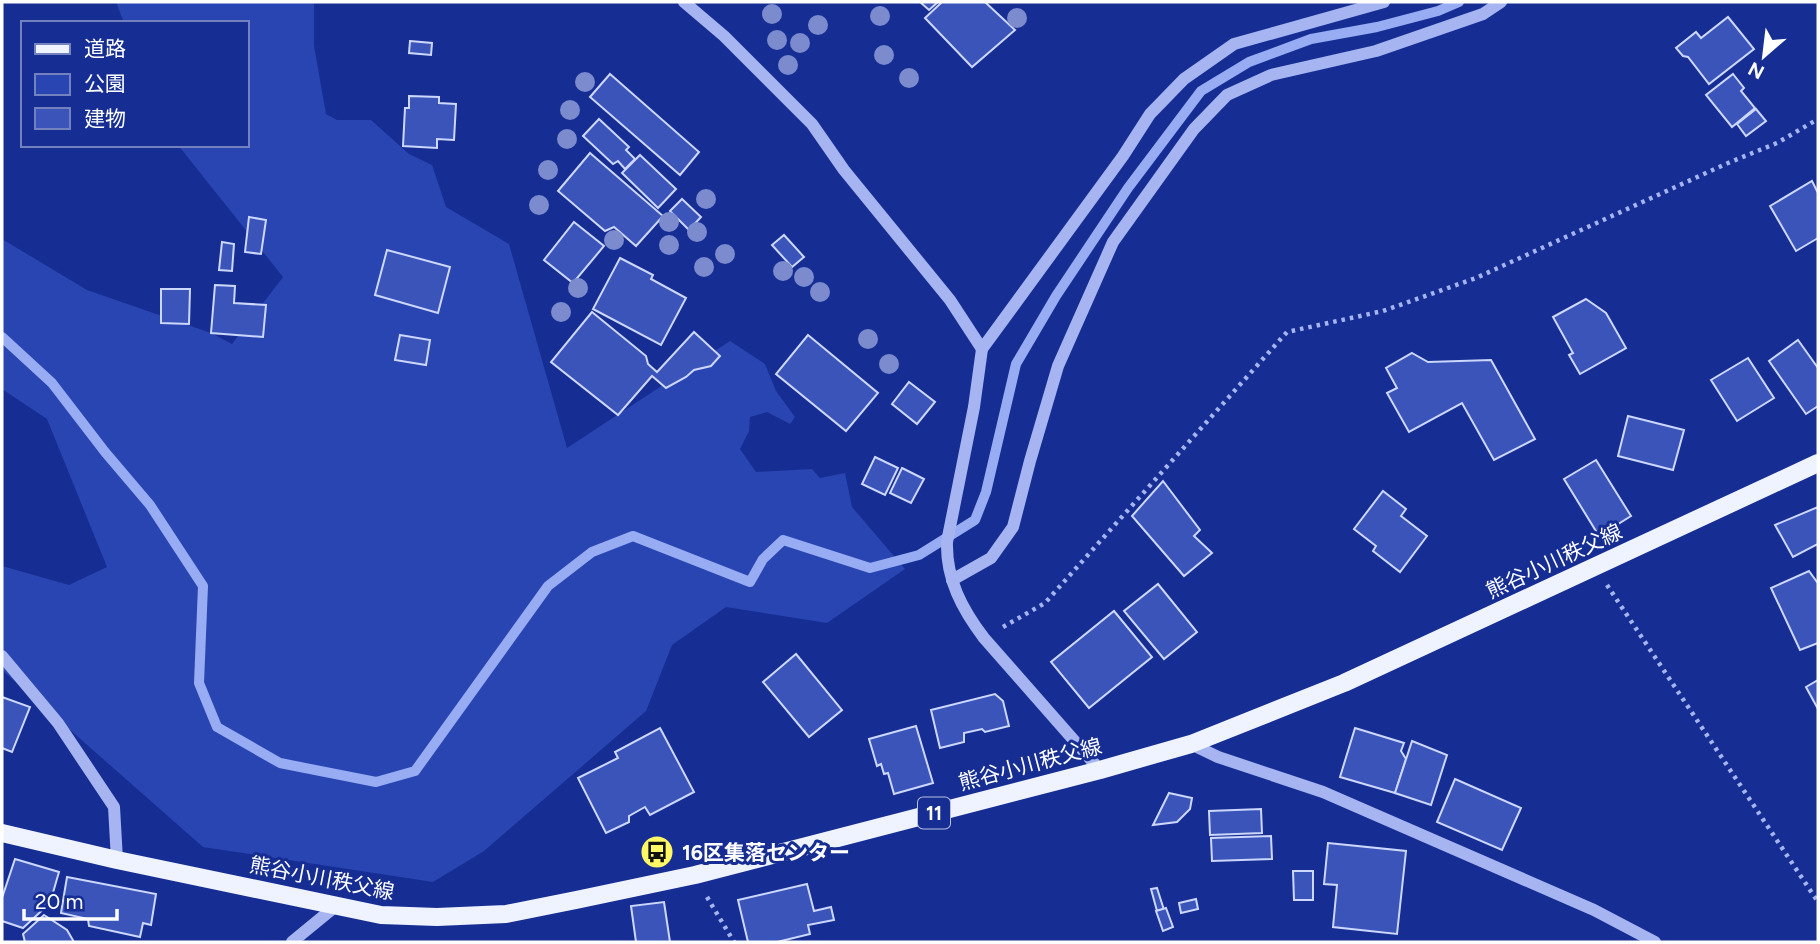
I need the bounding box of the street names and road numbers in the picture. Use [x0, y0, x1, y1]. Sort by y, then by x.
street label: 熊谷小川秩父線 [1482, 519, 1626, 603]
street label: 熊谷小川秩父線 [956, 733, 1104, 795]
road number: 11 [918, 798, 950, 828]
street label: 熊谷小川秩父線 [247, 852, 397, 904]

